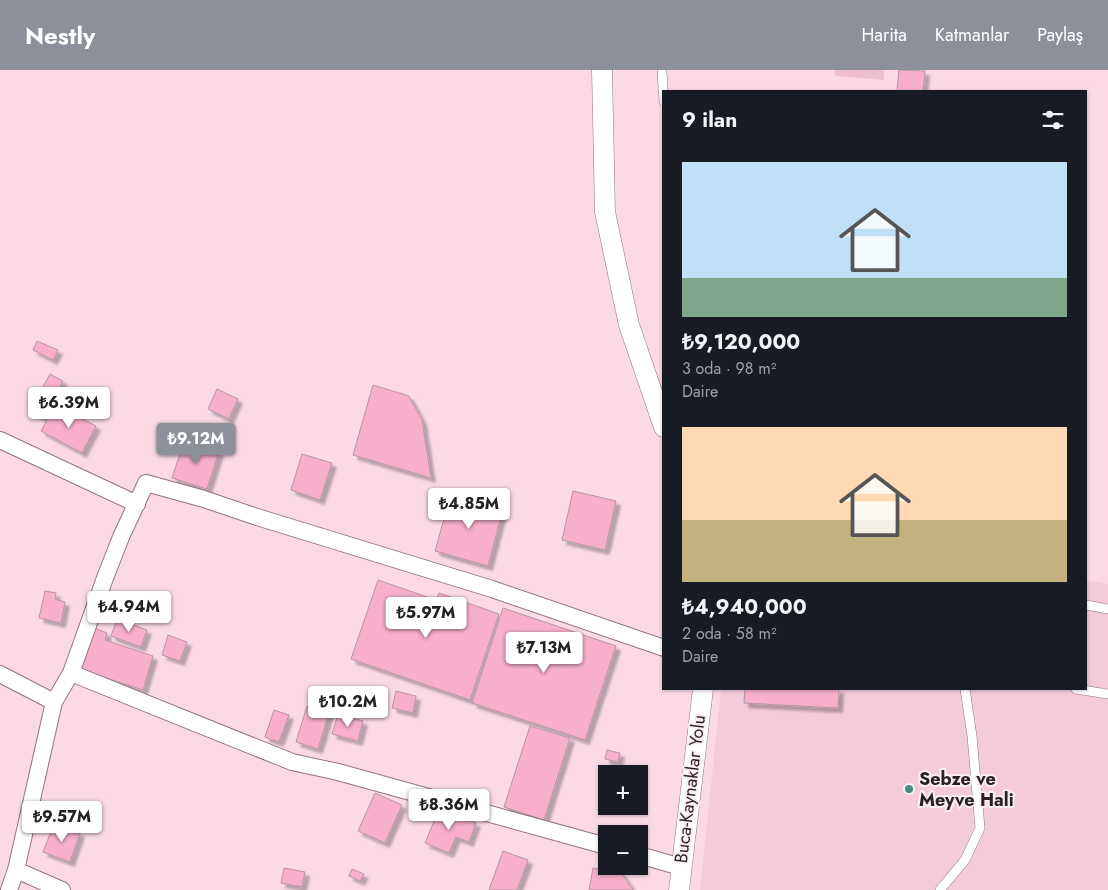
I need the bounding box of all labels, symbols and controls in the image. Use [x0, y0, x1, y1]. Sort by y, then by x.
text: Nestly [25, 18, 95, 53]
text: Harita [861, 22, 907, 48]
text: Katmanlar [935, 22, 1009, 48]
text: Paylaş [1037, 22, 1083, 48]
text: 9 ilan [682, 105, 737, 135]
icon: filters [1039, 106, 1067, 134]
icon: home [830, 195, 920, 285]
text: ₺9,120,000 [682, 327, 800, 357]
text: 3 oda · 98 m² [682, 357, 776, 380]
text: Daire [682, 380, 718, 403]
pin: ₺6.39M [28, 386, 110, 429]
text: ₺6.39M [39, 391, 99, 414]
pin: ₺9.12M [155, 422, 237, 465]
text: ₺9.12M [168, 427, 224, 450]
icon: home [830, 460, 920, 550]
pin: ₺4.85M [428, 488, 510, 530]
text: ₺4.85M [439, 492, 499, 515]
pin: ₺4.94M [88, 590, 170, 633]
text: ₺4,940,000 [682, 592, 807, 622]
text: ₺4.94M [98, 595, 160, 618]
pin: ₺5.97M [385, 596, 467, 639]
text: ₺5.97M [397, 601, 455, 624]
text: 2 oda · 58 m² [682, 622, 776, 645]
pin: ₺7.13M [503, 632, 585, 674]
text: ₺7.13M [517, 636, 571, 659]
text: Daire [682, 645, 718, 668]
pin: ₺10.2M [307, 686, 389, 728]
text: ₺10.2M [319, 690, 377, 713]
street label: Buca-Kaynaklar Yolu [668, 713, 712, 865]
map controls [598, 765, 648, 875]
button: + [598, 765, 648, 815]
place label: Sebze ve Meyve Hali [919, 766, 1014, 813]
marker: Sebze ve Meyve Hali [903, 783, 915, 795]
pin: ₺8.36M [408, 788, 490, 831]
text: ₺8.36M [420, 793, 479, 816]
pin: ₺9.57M [21, 800, 103, 843]
text: ₺9.57M [33, 805, 91, 828]
button: − [598, 825, 648, 875]

